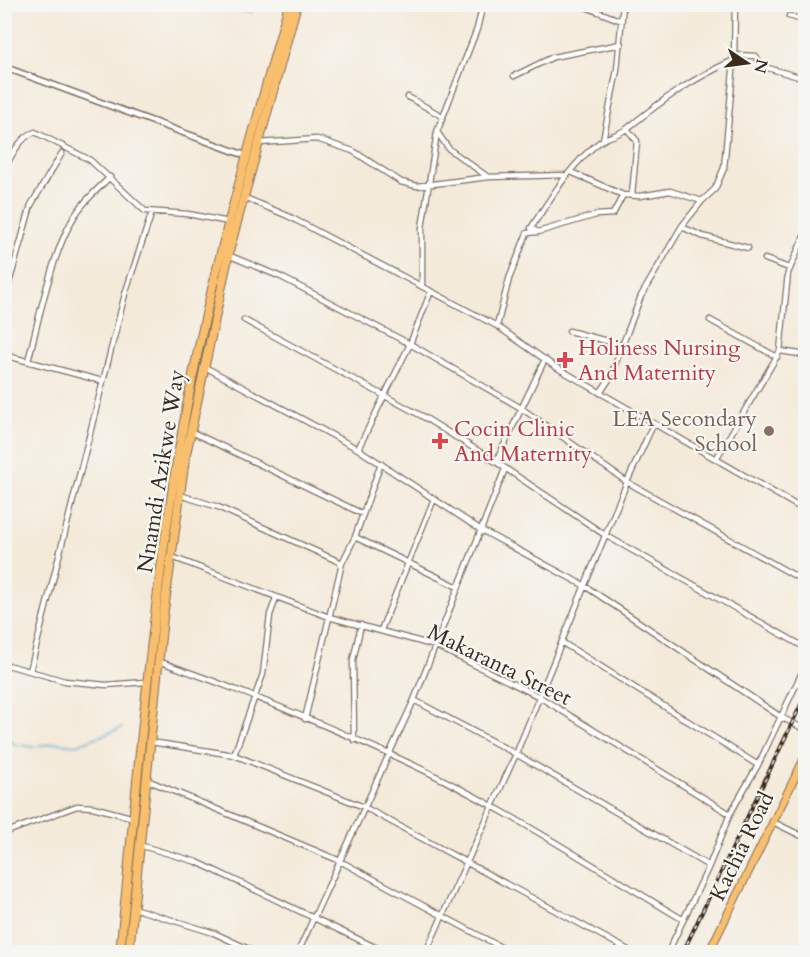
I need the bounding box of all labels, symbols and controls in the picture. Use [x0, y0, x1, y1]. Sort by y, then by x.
north arrow [717, 33, 777, 93]
text: N [748, 57, 773, 75]
place label: Holiness Nursing And Maternity [578, 333, 741, 388]
marker: Holiness Nursing And Maternity [556, 351, 574, 369]
street label: Nnamdi Azikwe Way [130, 367, 192, 575]
place label: LEA Secondary School [612, 404, 757, 459]
place label: Cocin Clinic And Maternity [454, 414, 593, 469]
marker: LEA Secondary School [762, 424, 776, 438]
marker: Cocin Clinic And Maternity [431, 432, 449, 450]
street label: Makaranta Street [423, 617, 577, 713]
street label: Kachia Road [703, 787, 781, 906]

